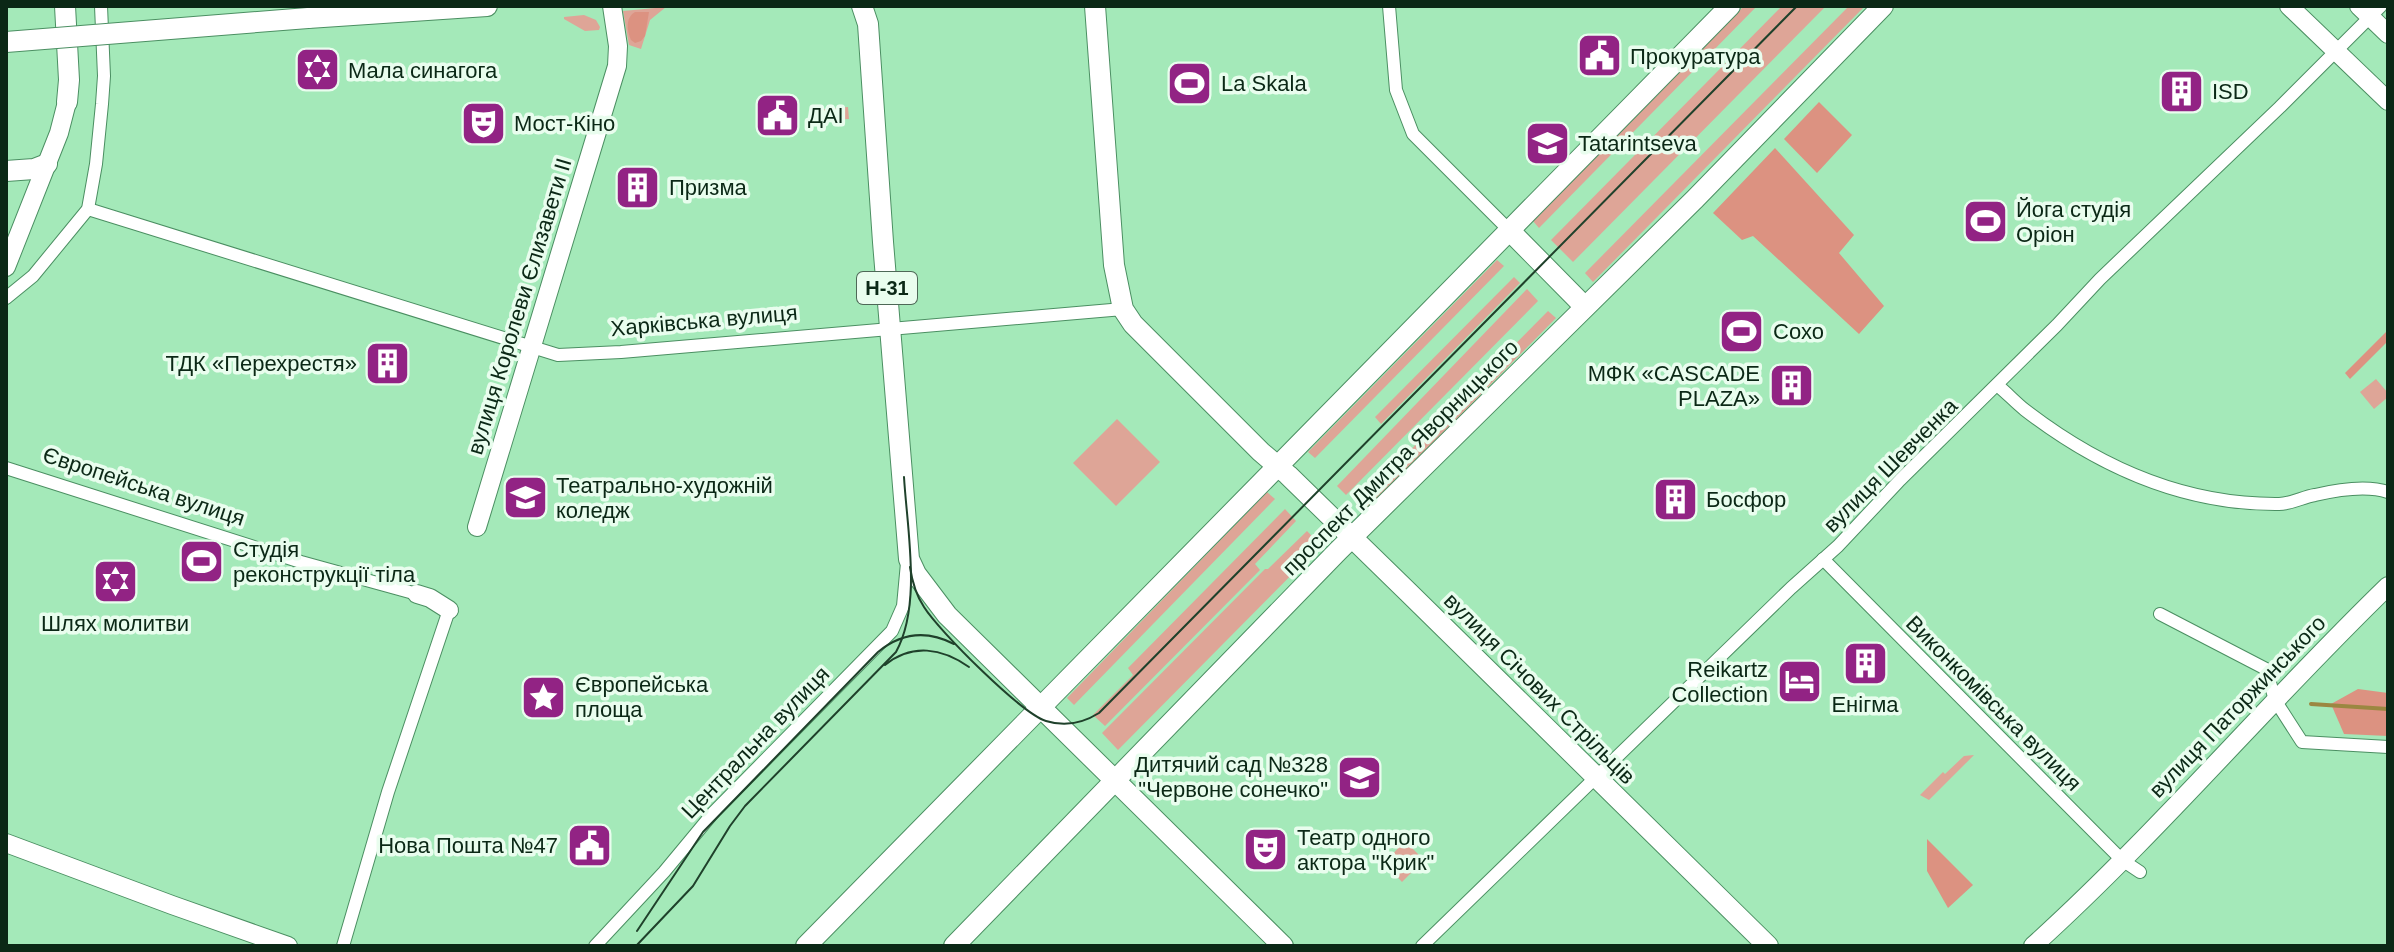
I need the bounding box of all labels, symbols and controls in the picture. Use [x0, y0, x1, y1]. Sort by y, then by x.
public building icon: Прокуратура [1575, 32, 1623, 80]
place label: Прокуратура [1630, 44, 1761, 69]
synagogue icon: Мала синагога [293, 46, 341, 94]
place label: Мала синагога [348, 58, 498, 83]
sports icon: La Skala [1166, 59, 1214, 107]
building icon: ISD [2157, 67, 2205, 115]
place label: La Skala [1221, 71, 1307, 96]
place label: ISD [2212, 79, 2249, 104]
public building icon: ДАІ [753, 91, 801, 139]
theatre icon: Мост-Кіно [459, 99, 507, 147]
place label: ДАІ [808, 103, 844, 128]
place label: Мост-Кіно [514, 111, 615, 136]
school or university icon: Tatarintseva [1523, 119, 1571, 167]
place label: Tatarintseva [1578, 131, 1697, 156]
street label: вулиця Королеви Єлизавети ІІ [462, 155, 577, 457]
building icon: Призма [614, 163, 662, 211]
place label: Призма [669, 175, 748, 200]
place label: Йога студія Оріон [2016, 197, 2131, 247]
sports icon: Йога студія Оріон [1961, 198, 2009, 246]
road number: Н-31 [857, 272, 917, 304]
street label: Харківська вулиця [610, 300, 798, 341]
sports icon: Сохо [1718, 307, 1766, 355]
place label: Сохо [1773, 319, 1824, 344]
street label: проспект Дмитра Яворницького [1277, 334, 1523, 580]
building icon: ТДК «Перехрестя» [364, 339, 412, 387]
place label: ТДК «Перехрестя» [165, 351, 357, 376]
place label: МФК «CASCADE PLAZA» [1588, 361, 1760, 411]
building icon: МФК «CASCADE PLAZA» [1767, 362, 1815, 410]
street label: вулиця Шевченка [1818, 393, 1963, 537]
street label: Європейська вулиця [40, 442, 248, 531]
place label: Театрально-художній коледж [556, 473, 773, 523]
school or university icon: Театрально-художній коледж [501, 474, 549, 522]
building icon: Босфор [1651, 475, 1699, 523]
place label: Босфор [1706, 487, 1786, 512]
place label: Студія реконструкції тіла [233, 537, 416, 587]
sports icon: Студія реконструкції тіла [178, 538, 226, 586]
synagogue icon: Шлях молитви [91, 558, 139, 606]
street label: вулиця Січових Стрільців [1439, 588, 1640, 789]
street label: вулиця Паторжинського [2144, 610, 2331, 802]
place label: Шлях молитви [41, 611, 189, 636]
street label: Виконкомівська вулиця [1901, 611, 2086, 796]
building icon: Енігма [1841, 639, 1889, 687]
place label: Reikartz Collection [1671, 657, 1768, 707]
hotel icon: Reikartz Collection [1775, 658, 1823, 706]
street label: Центральна вулиця [676, 661, 834, 823]
place label: Європейська площа [575, 672, 709, 722]
place icon: Європейська площа [520, 673, 568, 721]
place label: Енігма [1831, 692, 1899, 717]
place label: Дитячий сад №328 "Червоне сонечко" [1134, 752, 1328, 802]
school or university icon: Дитячий сад №328 "Червоне сонечко" [1335, 753, 1383, 801]
public building icon: Нова Пошта №47 [565, 821, 613, 869]
place label: Театр одного актора "Крик" [1297, 825, 1434, 875]
theatre icon: Театр одного актора "Крик" [1242, 826, 1290, 874]
place label: Нова Пошта №47 [378, 833, 558, 858]

